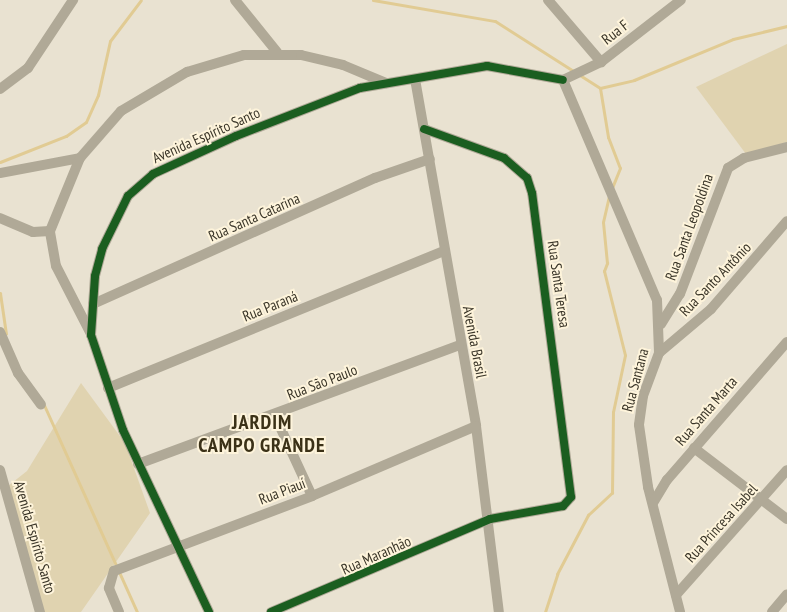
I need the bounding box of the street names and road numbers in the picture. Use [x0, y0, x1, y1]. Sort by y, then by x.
street label: Rua F [598, 16, 632, 48]
street label: Avenida Espírito Santo [149, 103, 263, 167]
street label: Rua Santa Leopoldina [661, 171, 717, 283]
street label: Rua Santa Catarina [206, 189, 302, 245]
street label: Rua Santo Antônio [675, 238, 755, 320]
street label: Rua Santa Teresa [544, 239, 574, 329]
street label: Rua Paraná [240, 287, 300, 325]
street label: Avenida Brasil [459, 304, 491, 380]
street label: Rua Santana [618, 346, 652, 414]
street label: Rua São Paulo [284, 360, 360, 404]
street label: Rua Santa Marta [671, 373, 741, 449]
street label: Rua Piauí [256, 474, 308, 508]
street label: Avenida Espírito Santo [10, 479, 60, 595]
street label: Rua Princesa Isabel [681, 480, 761, 566]
street label: Rua Maranhão [338, 532, 414, 578]

